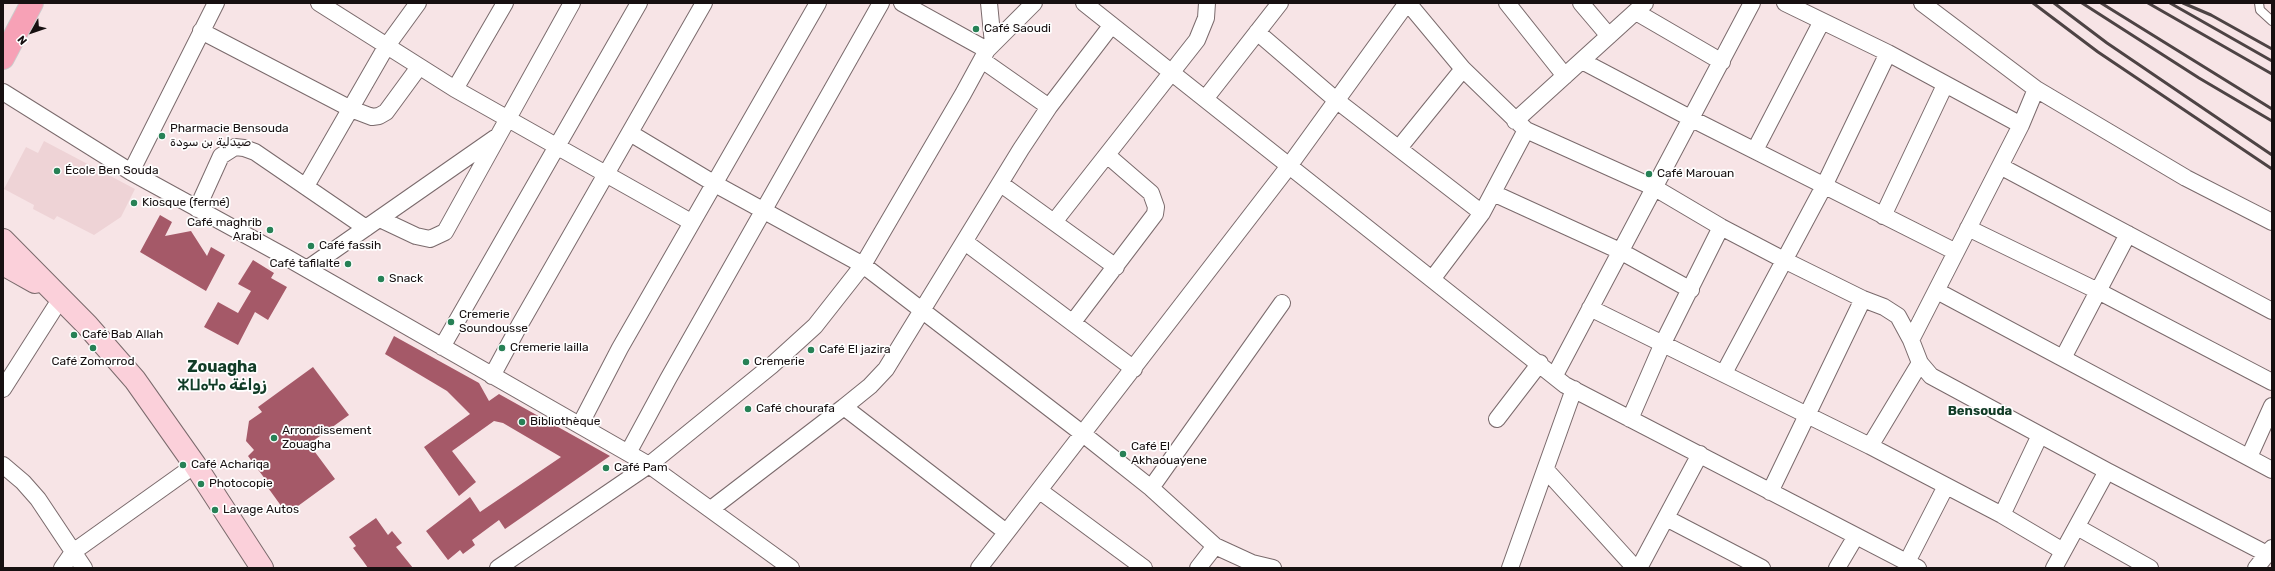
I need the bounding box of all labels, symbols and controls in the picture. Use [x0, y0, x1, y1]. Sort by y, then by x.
north arrow [12, 12, 52, 52]
place label: Café Saoudi [984, 22, 1051, 36]
marker: Café Saoudi [971, 24, 981, 34]
text: N [15, 33, 30, 47]
place label: Pharmacie Bensouda صيدلية بن سودة [170, 122, 289, 150]
marker: Pharmacie Bensouda صيدلية بن سودة [157, 131, 167, 141]
place label: École Ben Souda [65, 164, 159, 178]
marker: École Ben Souda [52, 166, 62, 176]
place label: Café Marouan [1657, 167, 1734, 181]
marker: Café Marouan [1644, 169, 1654, 179]
place label: Kiosque (fermé) [142, 196, 230, 210]
marker: Kiosque (fermé) [129, 198, 139, 208]
place label: Café maghrib Arabi [187, 216, 262, 244]
marker: Café maghrib Arabi [265, 225, 275, 235]
place label: Café fassih [319, 239, 381, 253]
marker: Café fassih [306, 241, 316, 251]
place label: Café tafilalte [270, 257, 340, 271]
marker: Café tafilalte [343, 259, 353, 269]
place label: Snack [389, 272, 423, 286]
marker: Snack [376, 274, 386, 284]
place label: Cremerie Soundousse [459, 308, 528, 336]
marker: Cremerie Soundousse [446, 317, 456, 327]
place label: Café Bab Allah [82, 328, 163, 342]
marker: Café Bab Allah [69, 330, 79, 340]
place label: Cremerie lailla [510, 341, 589, 355]
marker: Café Zomorrod [88, 343, 98, 353]
marker: Cremerie lailla [497, 343, 507, 353]
place label: Café El jazira [819, 343, 891, 357]
marker: Café El jazira [806, 345, 816, 355]
place label: Café Zomorrod [51, 355, 135, 369]
place label: Cremerie [754, 355, 805, 369]
district label: Zouagha ⵣⵡⴰⵖⴰ زواغة [177, 357, 267, 395]
marker: Cremerie [741, 357, 751, 367]
place label: Café chourafa [756, 402, 835, 416]
district label: Bensouda [1948, 403, 2012, 419]
marker: Café chourafa [743, 404, 753, 414]
place label: Bibliothèque [530, 415, 601, 429]
marker: Bibliothèque [517, 417, 527, 427]
place label: Arrondissement Zouagha [282, 424, 371, 452]
marker: Arrondissement Zouagha [269, 433, 279, 443]
place label: Café El Akhaouayene [1131, 440, 1207, 468]
marker: Café El Akhaouayene [1118, 449, 1128, 459]
place label: Café Achariqa [191, 458, 269, 472]
marker: Café Achariqa [178, 460, 188, 470]
place label: Café Pam [614, 461, 668, 475]
marker: Café Pam [601, 463, 611, 473]
place label: Photocopie [209, 477, 273, 491]
marker: Photocopie [196, 479, 206, 489]
place label: Lavage Autos [223, 503, 299, 517]
marker: Lavage Autos [210, 505, 220, 515]

